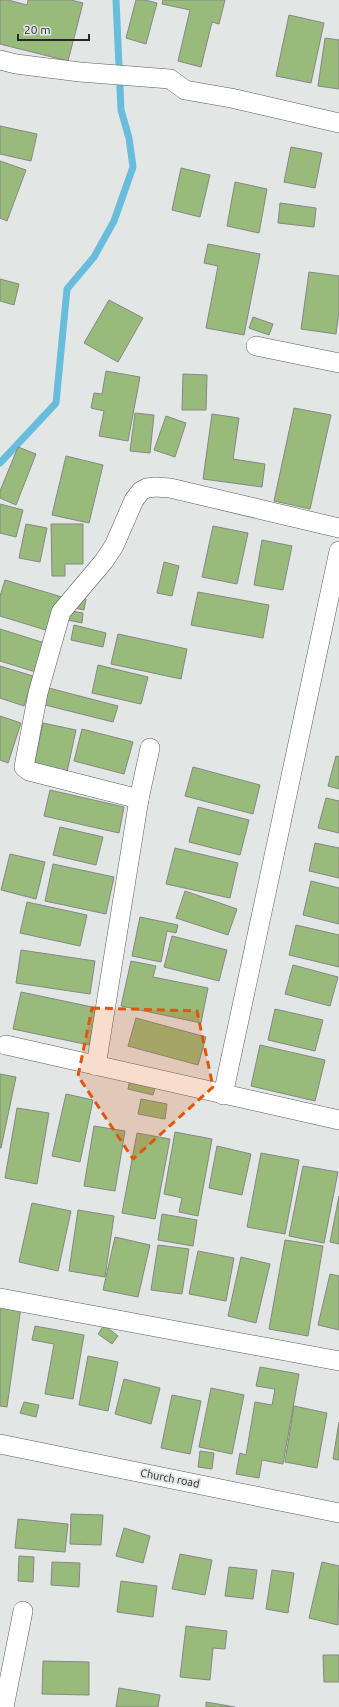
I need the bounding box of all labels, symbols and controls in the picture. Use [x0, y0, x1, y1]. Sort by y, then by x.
scale bar [18, 16, 89, 42]
text: 20 m [24, 23, 51, 36]
street label: Church road [139, 1466, 201, 1490]

